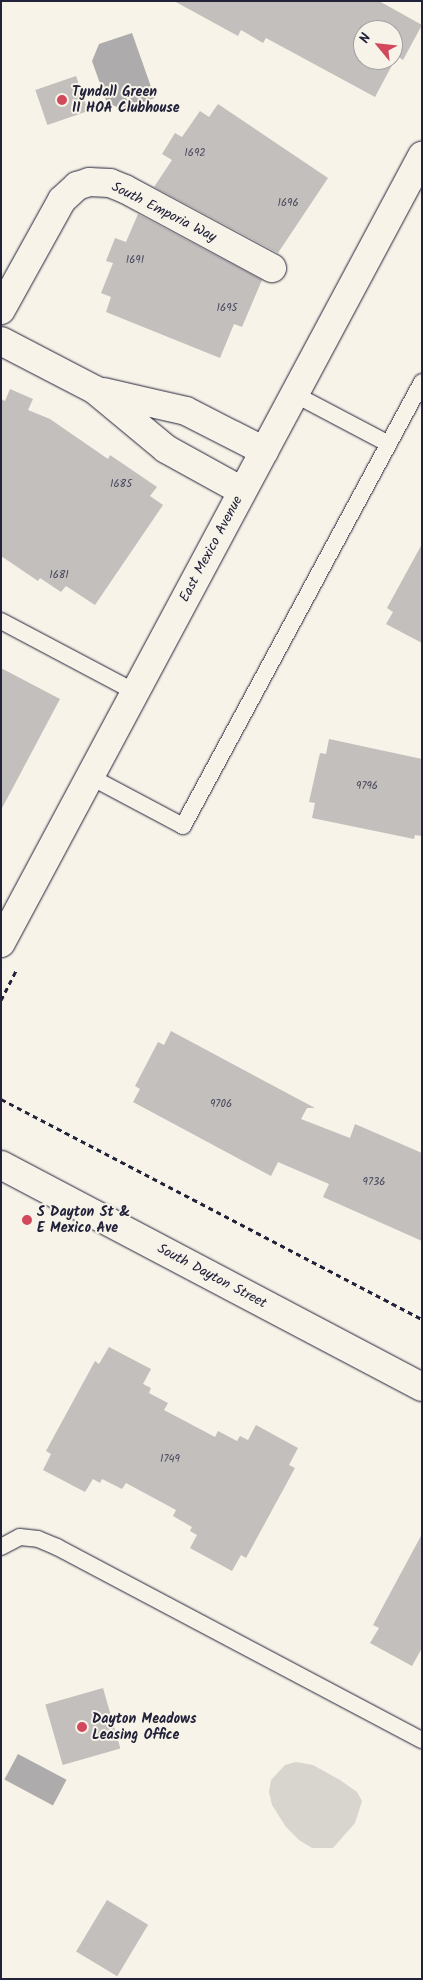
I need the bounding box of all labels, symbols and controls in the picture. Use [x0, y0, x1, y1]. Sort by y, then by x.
north arrow [353, 20, 403, 70]
text: N [354, 29, 377, 47]
place label: Tyndall Green II HOA Clubhouse [72, 84, 180, 116]
marker: Tyndall Green II HOA Clubhouse [56, 94, 68, 106]
house number: 1692 [184, 146, 206, 160]
street label: South Emporia Way [109, 178, 219, 246]
house number: 1696 [277, 196, 299, 210]
house number: 1691 [126, 253, 144, 267]
house number: 1695 [217, 301, 237, 315]
house number: 1685 [110, 477, 132, 491]
street label: East Mexico Avenue [176, 493, 246, 605]
house number: 1681 [49, 568, 69, 582]
house number: 9796 [356, 779, 378, 793]
house number: 9706 [210, 1097, 232, 1111]
house number: 9736 [363, 1175, 385, 1189]
place label: S Dayton St & E Mexico Ave [37, 1204, 130, 1236]
marker: S Dayton St & E Mexico Ave [21, 1214, 33, 1226]
street label: South Dayton Street [154, 1240, 270, 1312]
house number: 1749 [160, 1452, 180, 1466]
place label: Dayton Meadows Leasing Office [92, 1711, 197, 1744]
marker: Dayton Meadows Leasing Office [76, 1721, 88, 1733]

